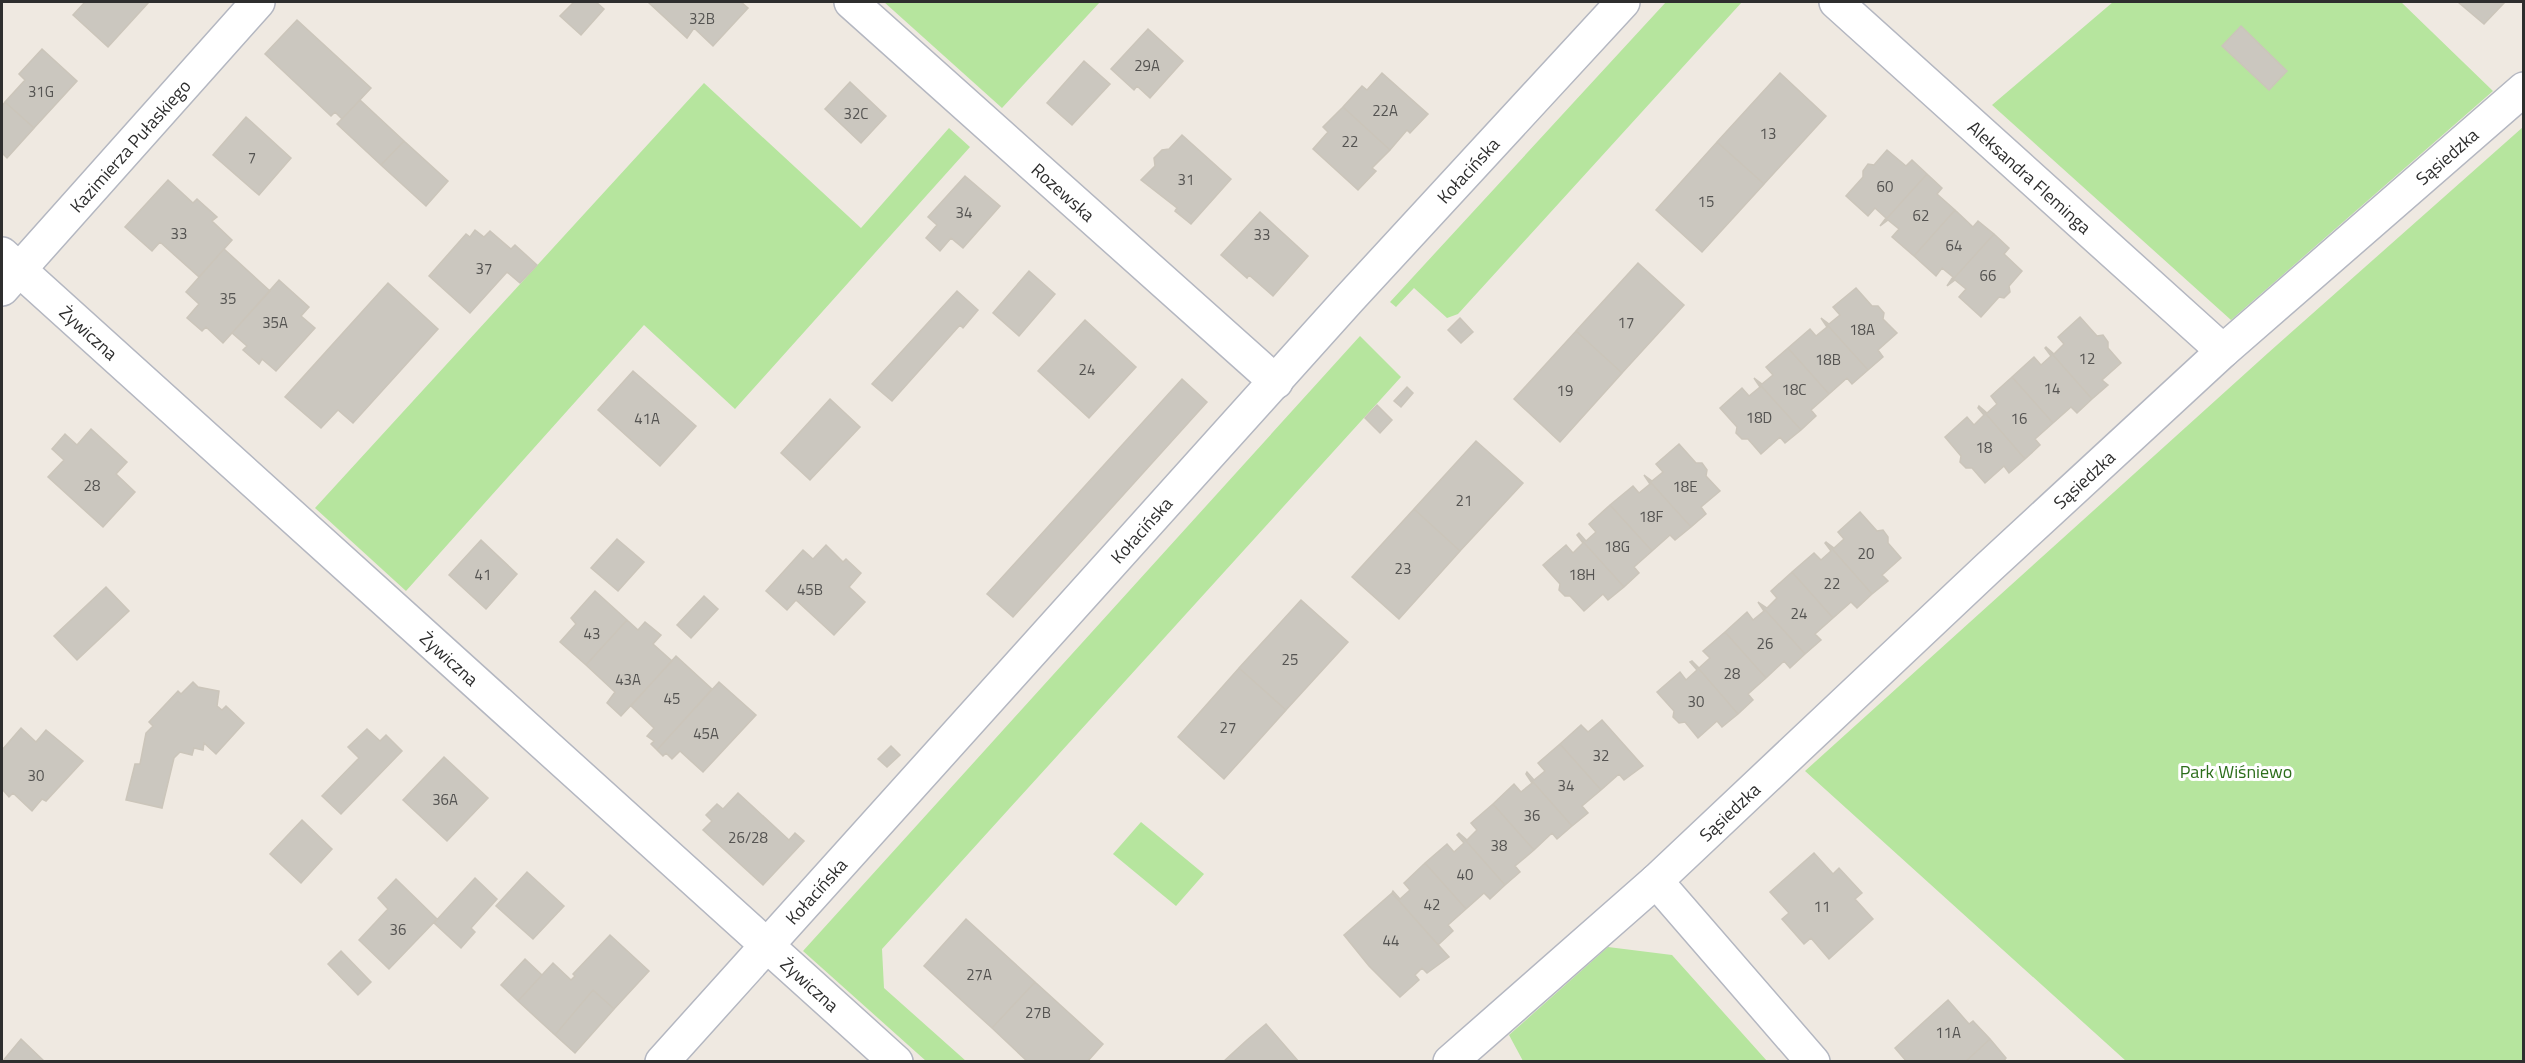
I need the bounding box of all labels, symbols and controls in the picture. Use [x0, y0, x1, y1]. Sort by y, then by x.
house number: 32B [689, 7, 715, 30]
house number: 29A [1134, 54, 1160, 77]
street label: Kazimierza Pułaskiego [63, 73, 197, 218]
house number: 31G [28, 80, 54, 103]
house number: 22A [1372, 99, 1398, 122]
house number: 32C [844, 102, 868, 125]
street label: Aleksandra Fleminga [1962, 114, 2098, 240]
street label: Sąsiedzka [2409, 121, 2484, 191]
house number: 13 [1760, 122, 1776, 145]
house number: 22 [1342, 130, 1358, 153]
street label: Kołacińska [1430, 131, 1505, 209]
house number: 7 [248, 146, 256, 169]
street label: Rozewska [1026, 156, 1101, 228]
house number: 31 [1178, 168, 1194, 191]
house number: 60 [1877, 175, 1893, 198]
house number: 15 [1698, 190, 1714, 213]
house number: 34 [956, 201, 972, 224]
house number: 62 [1913, 204, 1929, 227]
house number: 33 [171, 222, 187, 245]
house number: 33 [1254, 223, 1270, 246]
house number: 64 [1946, 234, 1962, 257]
house number: 37 [476, 257, 492, 280]
house number: 66 [1980, 264, 1996, 287]
house number: 35 [220, 287, 236, 310]
street label: Żywiczna [54, 299, 124, 366]
house number: 35A [262, 311, 288, 334]
house number: 17 [1618, 311, 1634, 334]
house number: 18A [1849, 318, 1875, 341]
house number: 12 [2079, 347, 2095, 370]
house number: 18B [1815, 348, 1841, 371]
house number: 24 [1079, 358, 1095, 381]
house number: 14 [2044, 377, 2060, 400]
house number: 18C [1782, 378, 1806, 401]
house number: 19 [1557, 379, 1573, 402]
house number: 18D [1746, 406, 1772, 429]
house number: 41A [634, 407, 660, 430]
house number: 16 [2011, 407, 2027, 430]
house number: 18 [1976, 436, 1992, 459]
street label: Sąsiedzka [2047, 444, 2121, 515]
house number: 28 [84, 474, 100, 497]
house number: 18E [1672, 475, 1698, 498]
house number: 21 [1456, 489, 1472, 512]
street label: Kołacińska [1104, 491, 1178, 569]
house number: 18F [1639, 505, 1663, 528]
house number: 18G [1604, 535, 1630, 558]
house number: 20 [1858, 542, 1874, 565]
house number: 23 [1395, 557, 1411, 580]
house number: 41 [475, 563, 491, 586]
house number: 18H [1569, 563, 1595, 586]
house number: 22 [1824, 572, 1840, 595]
house number: 45B [797, 578, 823, 601]
house number: 24 [1791, 602, 1807, 625]
house number: 43 [584, 622, 600, 645]
street label: Żywiczna [414, 625, 485, 692]
house number: 26 [1757, 632, 1773, 655]
house number: 25 [1282, 648, 1298, 671]
house number: 28 [1724, 662, 1740, 685]
house number: 43A [615, 668, 641, 691]
house number: 45 [664, 687, 680, 710]
house number: 30 [1688, 690, 1704, 713]
house number: 27 [1220, 716, 1236, 739]
house number: 45A [693, 722, 719, 745]
house number: 32 [1593, 744, 1609, 767]
park label: Park Wiśniewo [2180, 758, 2292, 785]
house number: 30 [28, 764, 44, 787]
house number: 34 [1558, 774, 1574, 797]
street label: Sąsiedzka [1693, 776, 1766, 848]
house number: 36A [432, 788, 458, 811]
house number: 36 [1524, 804, 1540, 827]
house number: 26/28 [728, 826, 768, 849]
house number: 38 [1491, 834, 1507, 857]
street label: Kołacińska [779, 852, 853, 930]
house number: 40 [1457, 863, 1473, 886]
house number: 42 [1424, 893, 1440, 916]
house number: 11 [1814, 895, 1830, 918]
house number: 36 [390, 918, 406, 941]
house number: 44 [1383, 929, 1399, 952]
street label: Żywiczna [775, 951, 845, 1018]
house number: 27A [966, 963, 992, 986]
house number: 27B [1025, 1001, 1051, 1024]
house number: 11A [1935, 1021, 1961, 1044]

